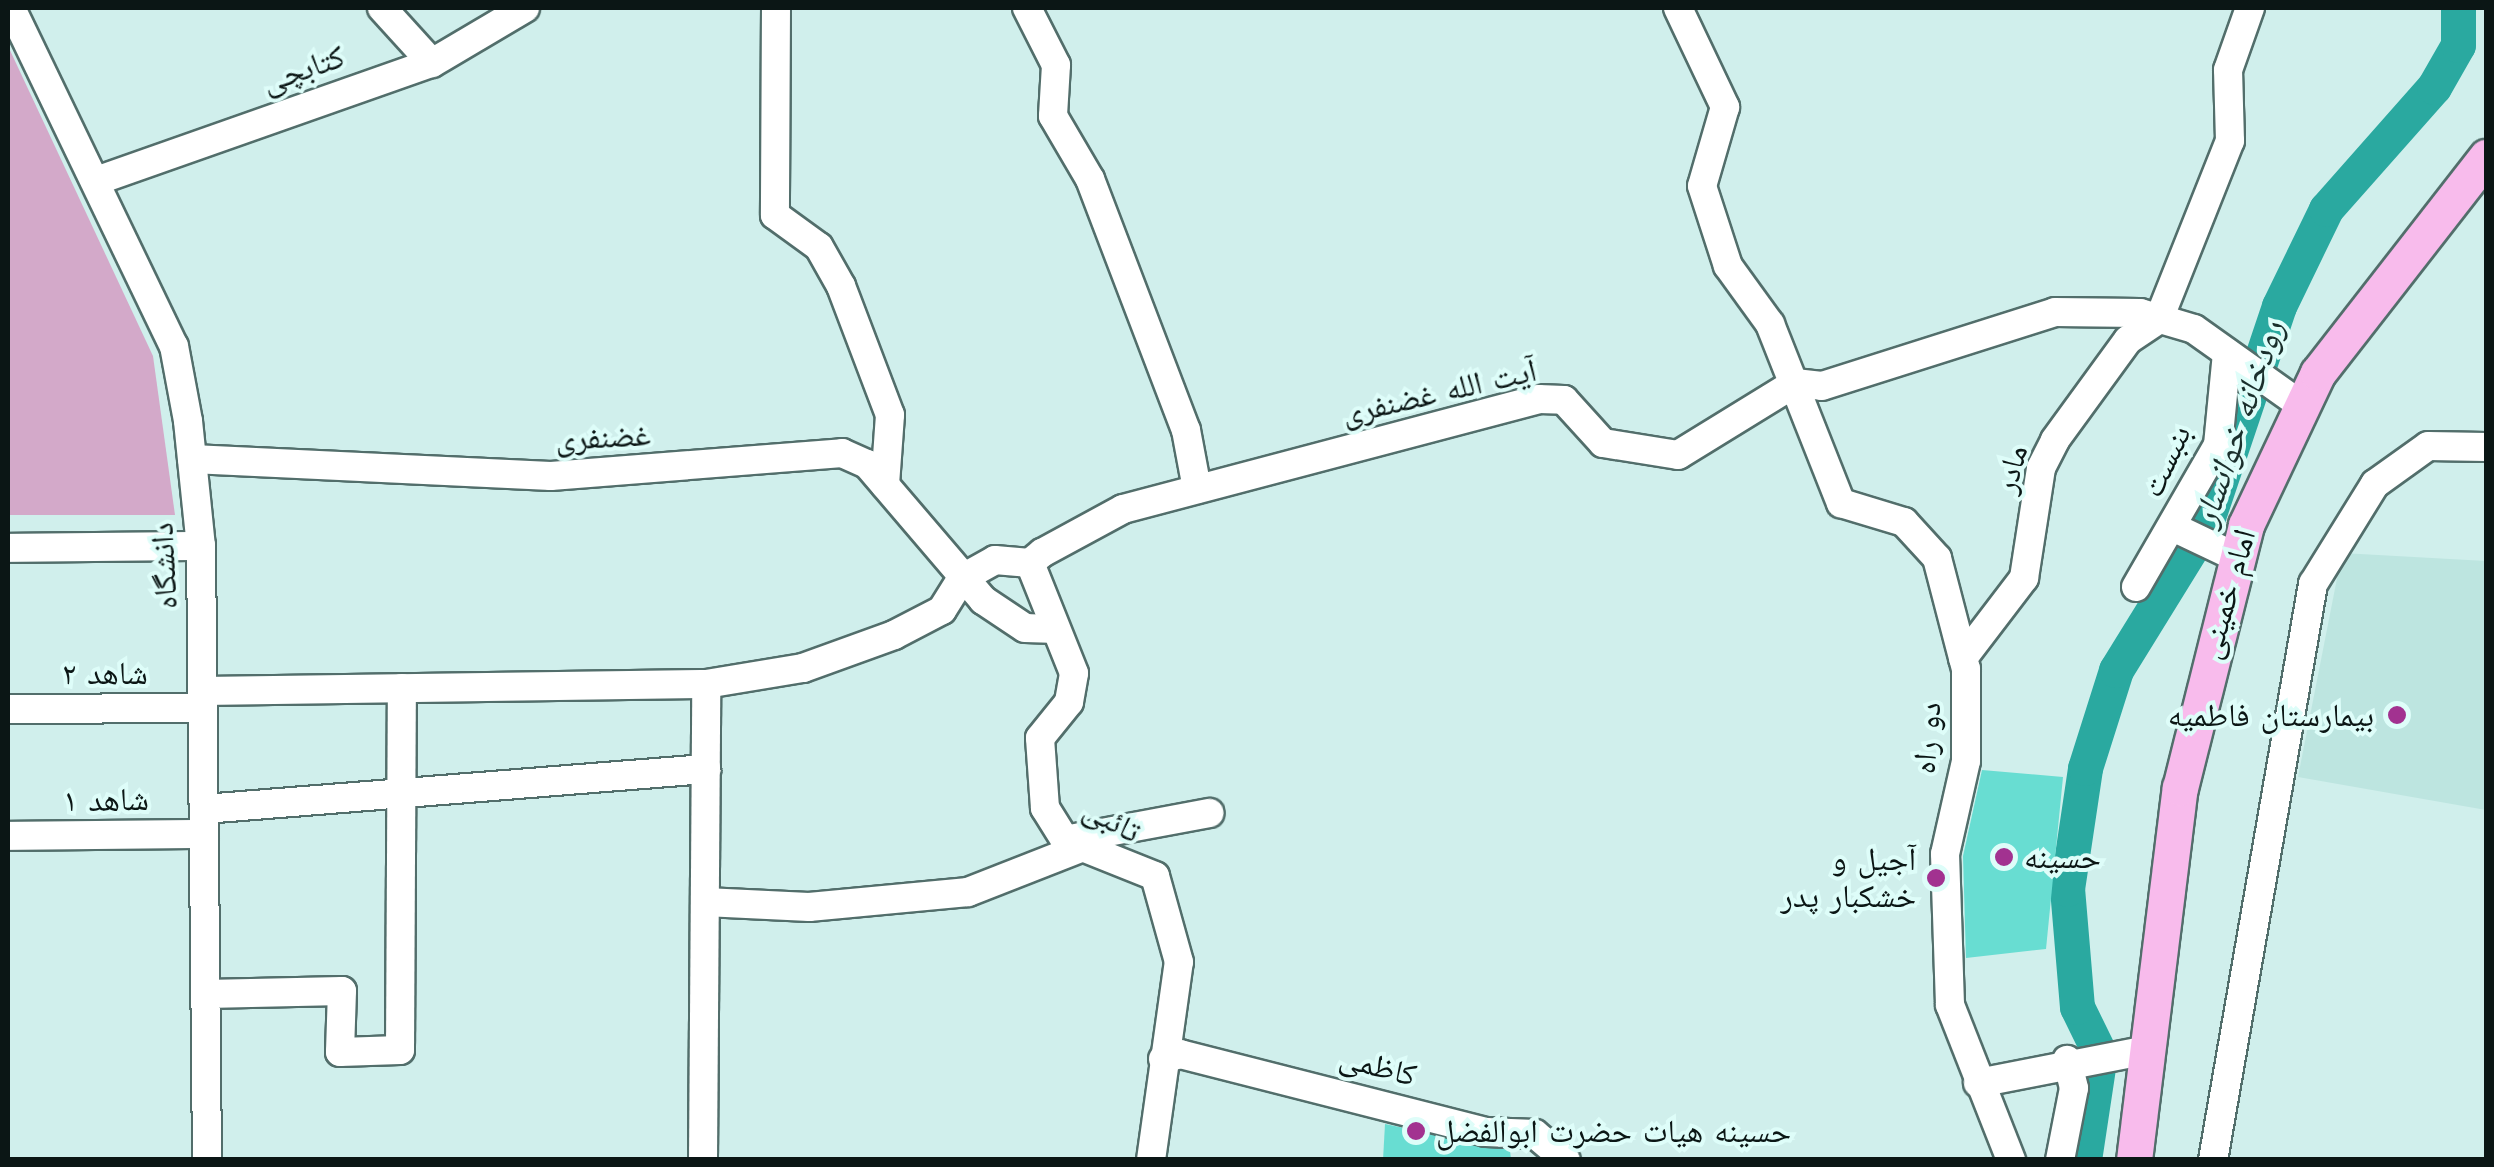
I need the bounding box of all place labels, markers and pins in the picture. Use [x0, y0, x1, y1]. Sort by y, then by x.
place label: بیمارستان فاطمیه [2168, 696, 2374, 734]
marker: بیمارستان فاطمیه [2384, 702, 2410, 728]
place label: حسینه [2024, 838, 2101, 876]
place label: آجیل و خشکبار پدر [1781, 841, 1916, 916]
marker: حسینه [1993, 846, 2015, 868]
marker: آجیل و خشکبار پدر [1925, 867, 1947, 889]
place label: حسینه هیات حضرت ابوالفضل [1436, 1112, 1791, 1150]
marker: حسینه هیات حضرت ابوالفضل [1405, 1120, 1427, 1142]

